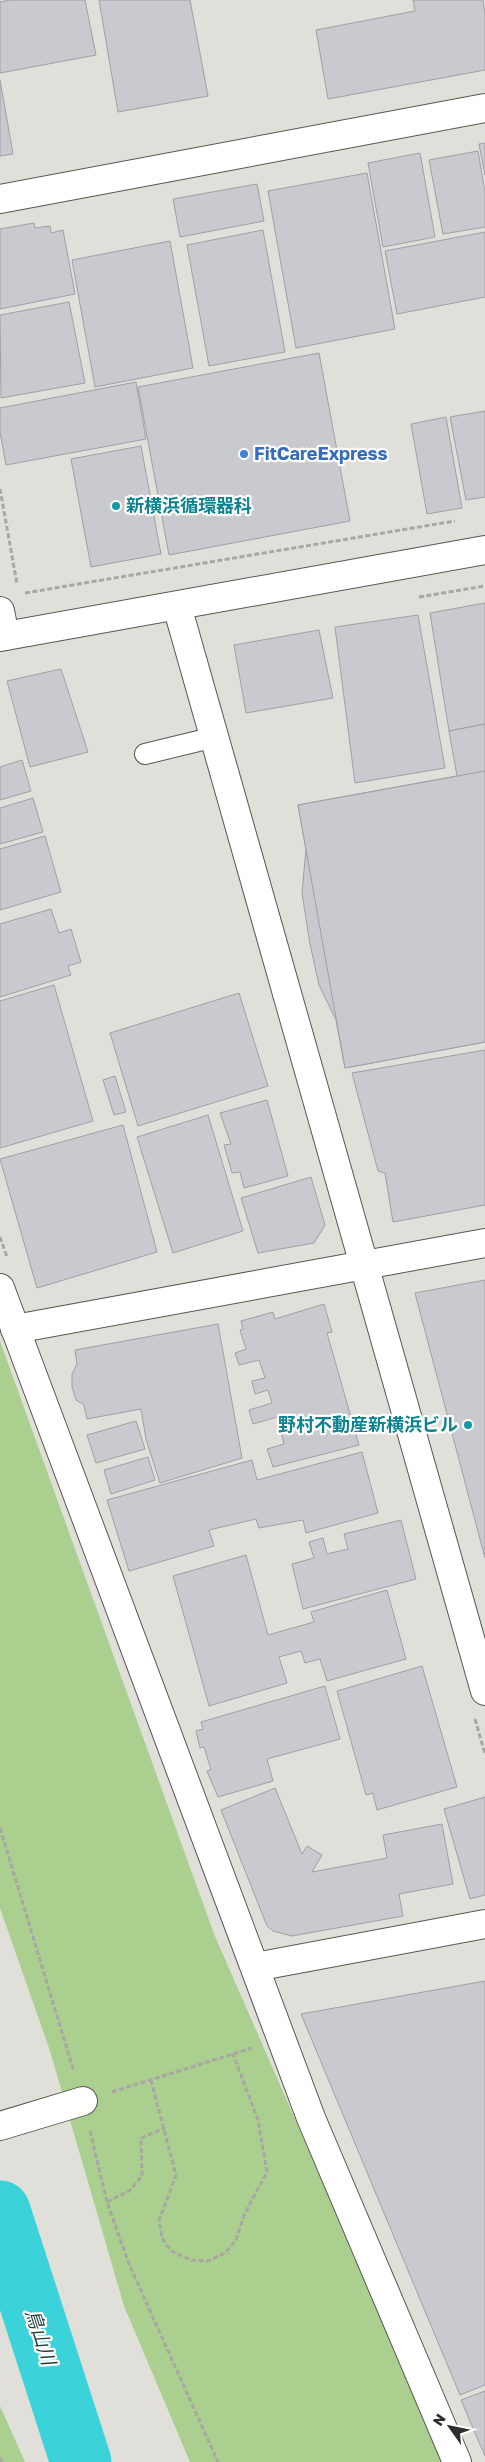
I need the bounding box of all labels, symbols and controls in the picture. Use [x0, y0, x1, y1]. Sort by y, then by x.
place label: FitCareExpress [254, 442, 388, 464]
marker: FitCareExpress [238, 448, 250, 460]
place label: 新横浜循環器科 [126, 494, 252, 516]
marker: 新横浜循環器科 [110, 500, 122, 512]
place label: 野村不動産新横浜ビル [278, 1413, 458, 1435]
marker: 野村不動産新横浜ビル [462, 1419, 474, 1431]
water label: 鳥山川 [22, 2306, 62, 2369]
north arrow [425, 2402, 475, 2452]
text: N [429, 2411, 449, 2429]

